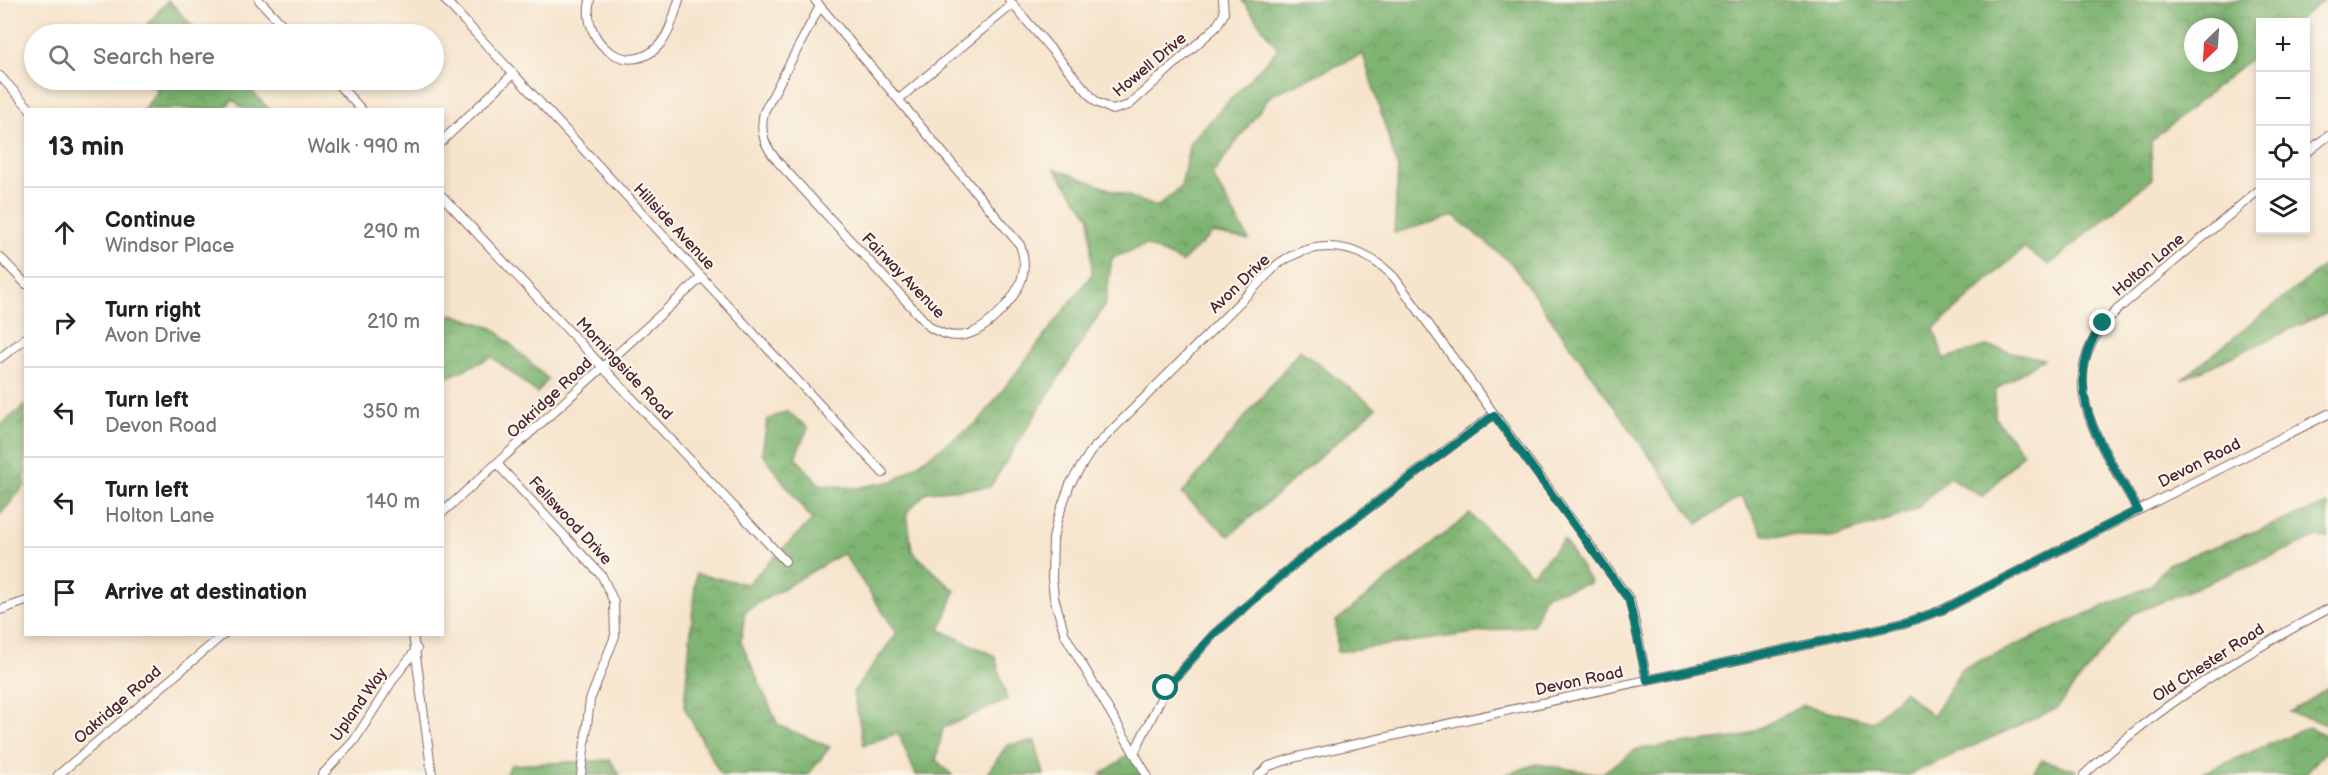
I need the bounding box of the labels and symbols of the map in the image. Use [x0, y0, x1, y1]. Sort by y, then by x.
north arrow [2184, 18, 2238, 72]
street label: Howell Drive [1109, 29, 1191, 101]
street label: Hillside Avenue [629, 180, 719, 274]
street label: Fairway Avenue [857, 229, 949, 323]
street label: Holton Lane [2109, 229, 2189, 301]
street label: Avon Drive [1206, 250, 1275, 318]
route end [2089, 309, 2115, 335]
street label: Morningside Road [572, 314, 676, 424]
street label: Oakridge Road [504, 354, 596, 442]
street label: Devon Road [2156, 435, 2244, 492]
street label: Fellswood Drive [524, 473, 616, 569]
street label: Old Chester Road [2149, 620, 2268, 706]
street label: Oakridge Road [71, 662, 165, 748]
street label: Devon Road [1534, 663, 1625, 700]
street label: Upland Way [327, 664, 392, 745]
route start [1152, 674, 1178, 700]

